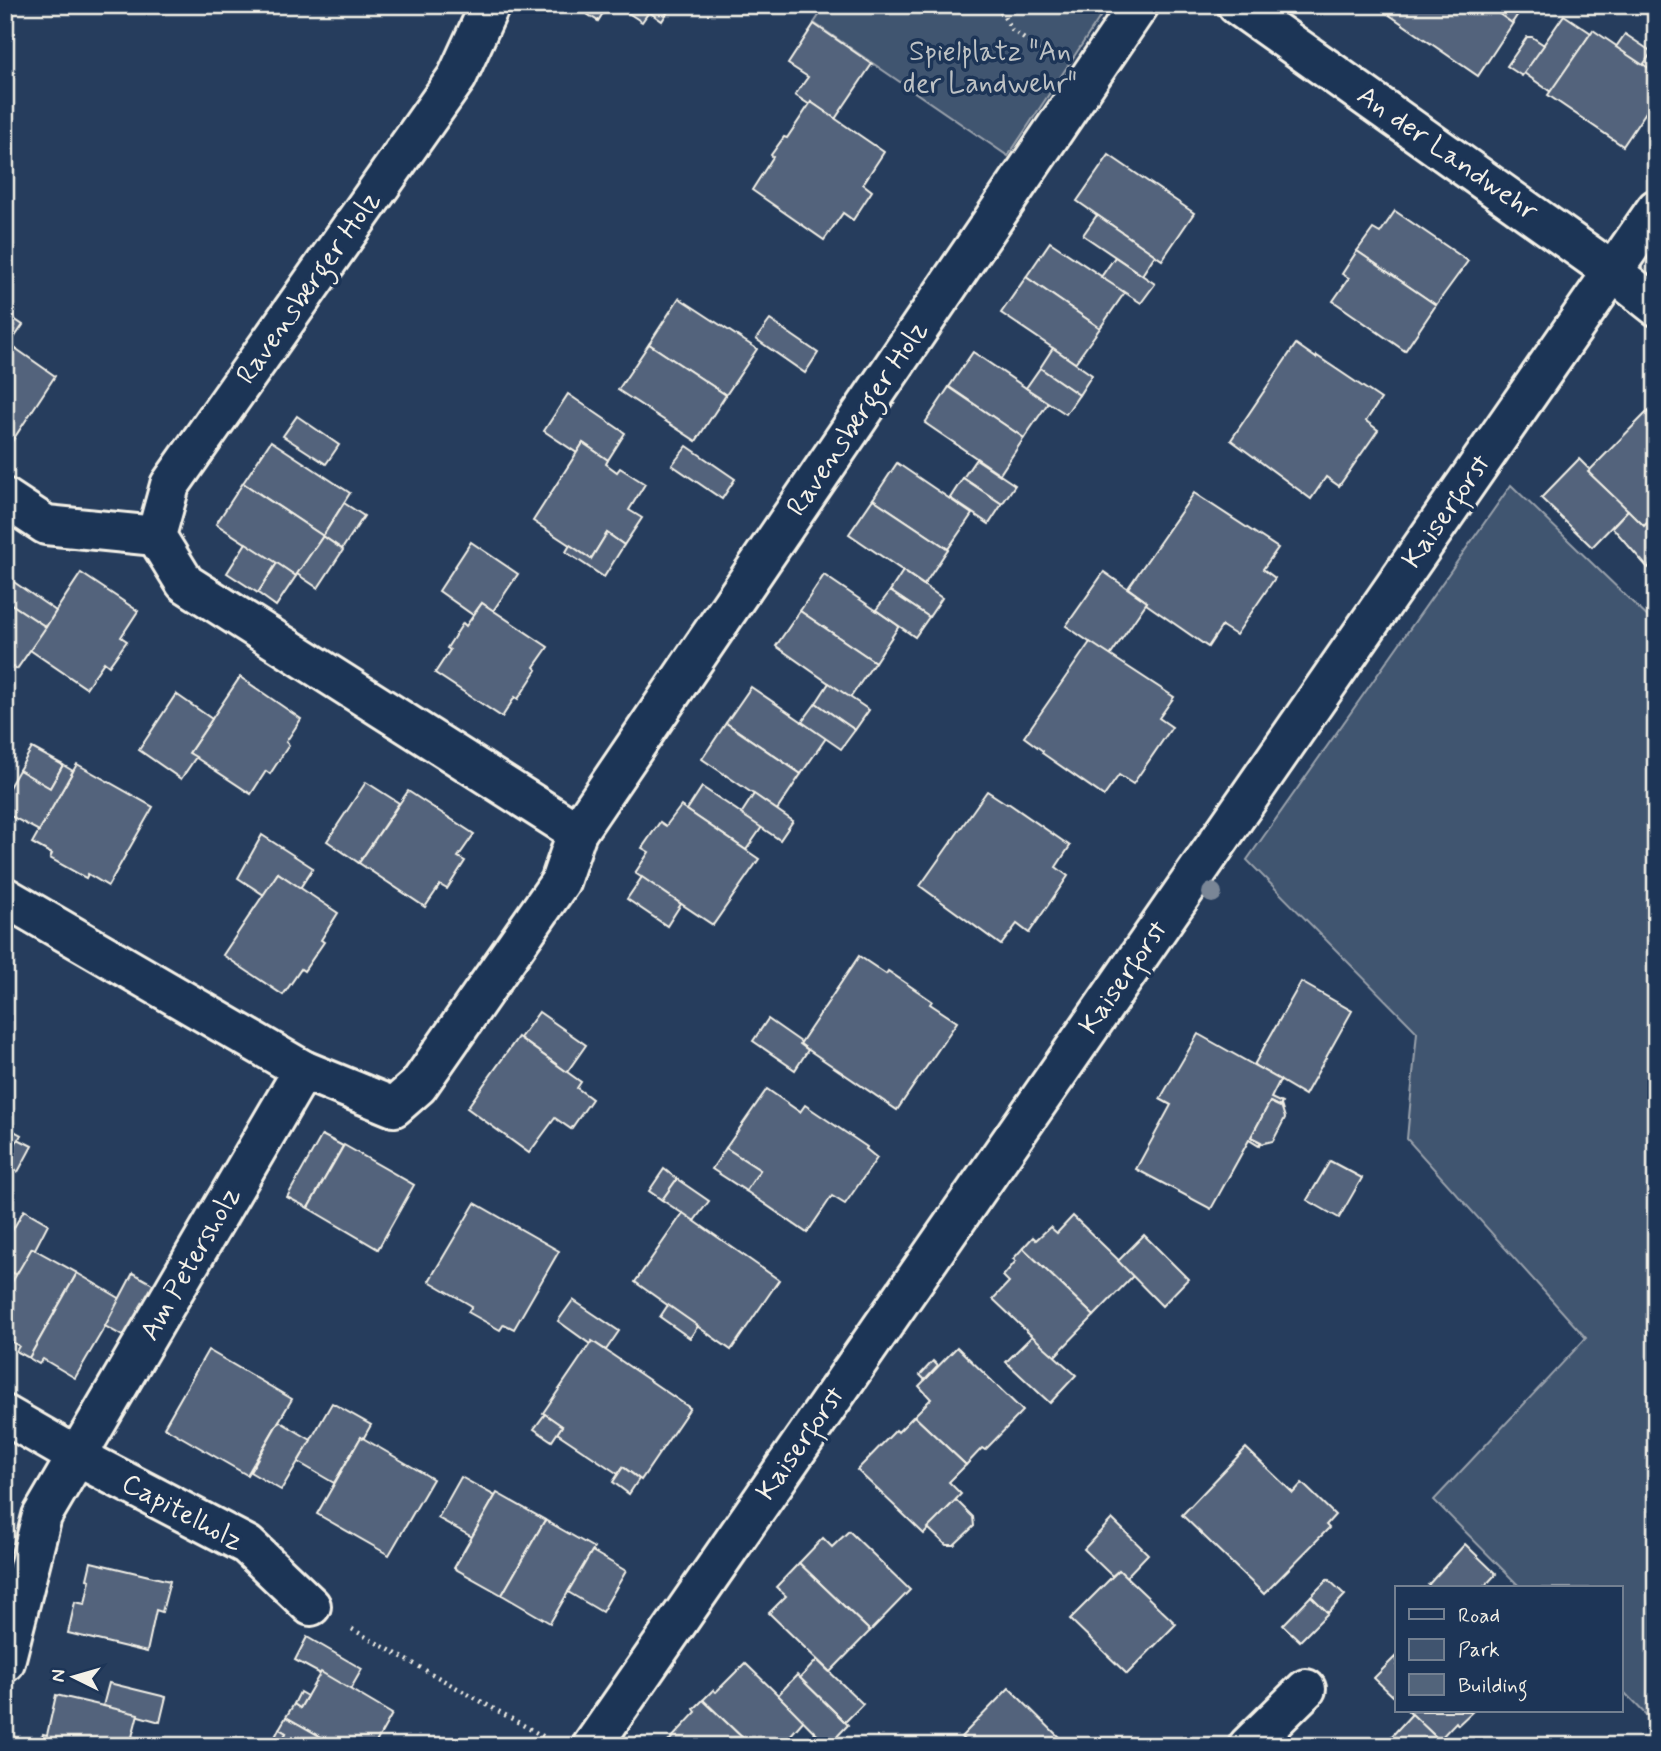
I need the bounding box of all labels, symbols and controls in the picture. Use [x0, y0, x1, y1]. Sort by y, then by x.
park label: Spielplatz "An der Landwehr" [903, 34, 1077, 103]
street label: An der Landwehr [1349, 78, 1546, 231]
street label: Ravensberger Holz [228, 184, 392, 394]
street label: Ravensberger Holz [779, 314, 940, 526]
street label: Kaiserforst [1394, 447, 1502, 578]
street label: Kaiserforst [1071, 913, 1179, 1044]
street label: Am Petersholz [132, 1180, 250, 1348]
street label: Kaiserforst [748, 1379, 856, 1510]
street label: Capitelholz [115, 1466, 249, 1560]
legend [1395, 1586, 1622, 1712]
text: Road [1458, 1602, 1500, 1630]
text: Park [1458, 1636, 1500, 1664]
north arrow [38, 1642, 108, 1712]
text: N [46, 1668, 72, 1683]
text: Building [1458, 1672, 1528, 1702]

